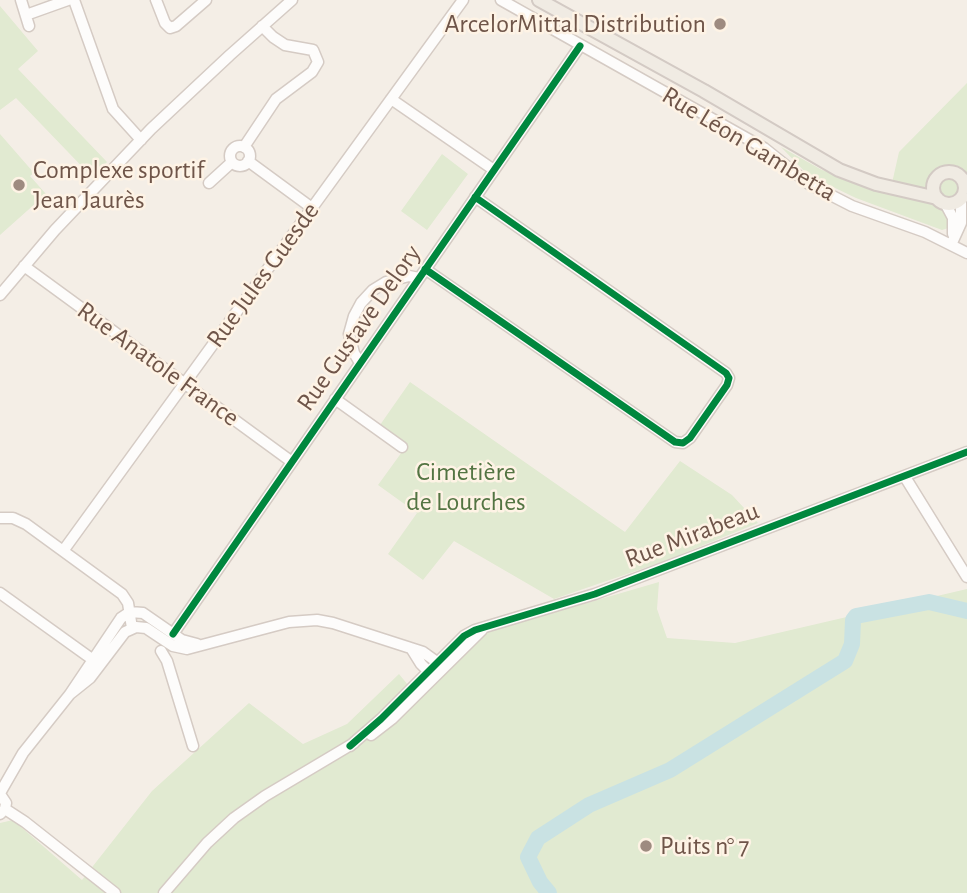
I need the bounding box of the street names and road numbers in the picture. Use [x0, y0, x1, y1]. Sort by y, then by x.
street label: Rue Léon Gambetta [656, 80, 842, 208]
street label: Rue Jules Guesde [200, 196, 326, 354]
street label: Rue Gustave Delory [290, 239, 428, 417]
street label: Rue Anatole France [71, 295, 245, 433]
street label: Rue Mirabeau [621, 495, 763, 575]

